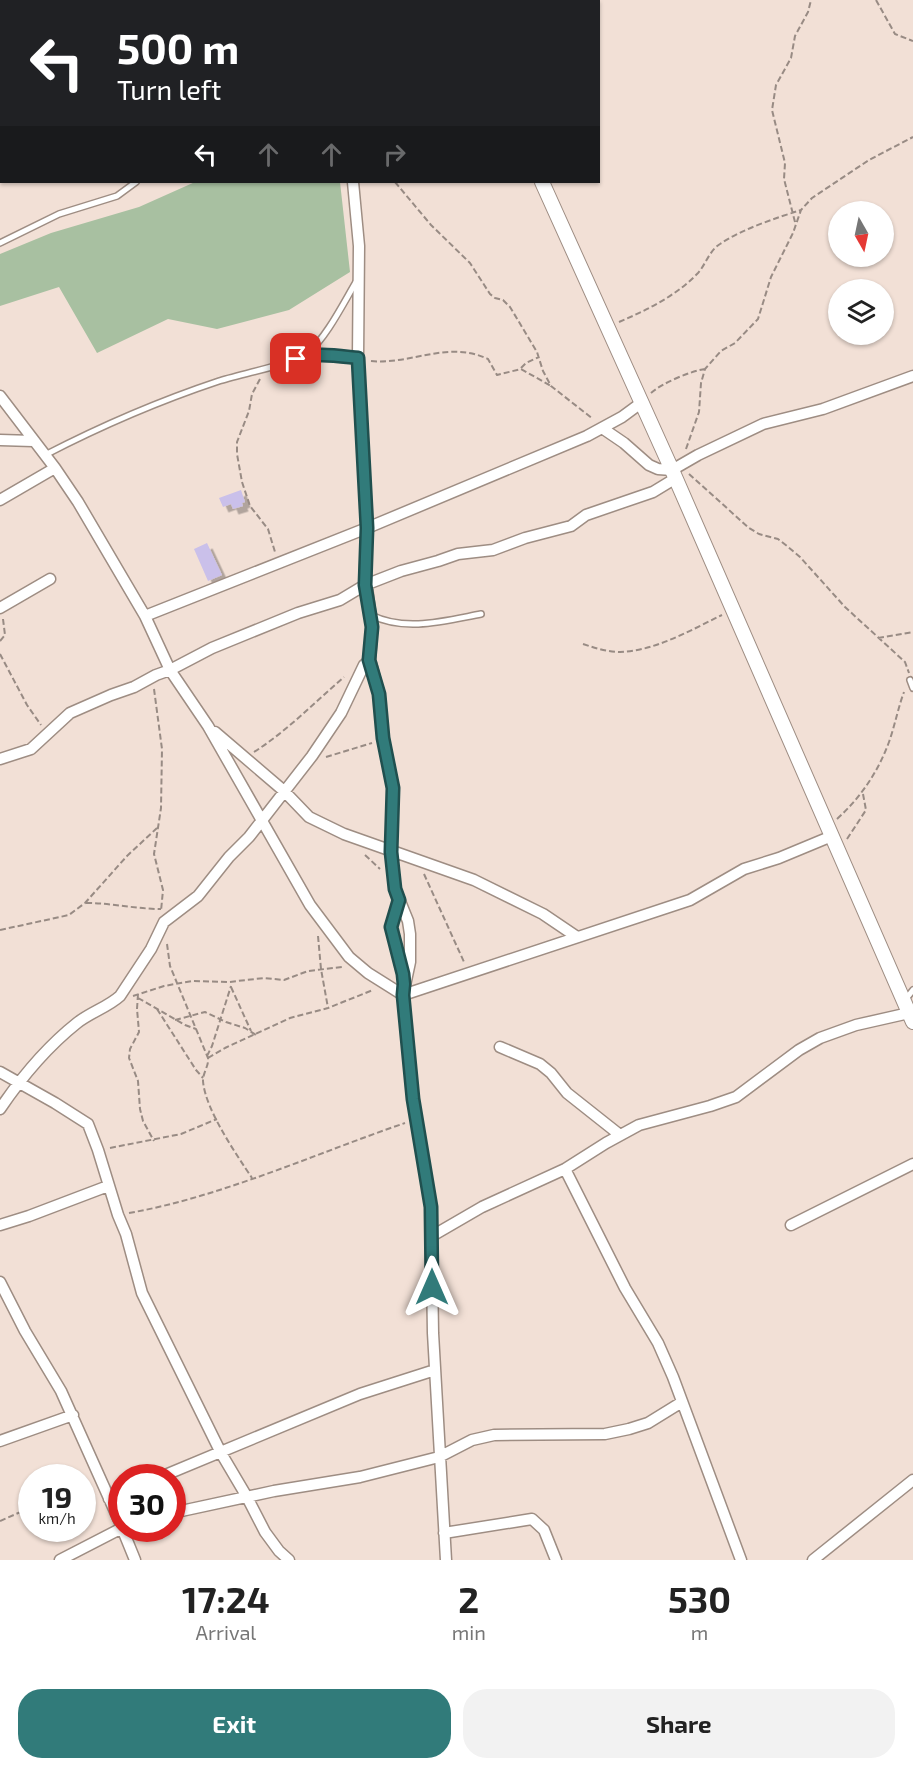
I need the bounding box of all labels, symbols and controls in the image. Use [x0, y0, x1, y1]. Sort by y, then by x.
text: 500 m [117, 22, 239, 72]
icon: left [18, 24, 96, 102]
text: Turn left [117, 73, 221, 105]
icon: left [189, 138, 222, 171]
icon: ahead [252, 138, 285, 171]
icon: ahead [315, 138, 348, 171]
icon: right [378, 138, 411, 171]
north arrow [828, 201, 894, 267]
map controls [828, 201, 894, 345]
button: layers [828, 279, 894, 345]
pin [270, 333, 321, 384]
icon: arrive [279, 342, 312, 375]
position arrow [400, 1255, 464, 1319]
speed limit sign: 30 [108, 1464, 186, 1542]
text: 19 [42, 1478, 72, 1514]
text: km/h [38, 1509, 76, 1527]
text: 17:24 [182, 1577, 270, 1620]
text: 2 [458, 1577, 479, 1620]
text: 530 [668, 1577, 731, 1620]
text: Arrival [195, 1620, 256, 1644]
text: min [452, 1620, 486, 1644]
text: m [691, 1620, 708, 1644]
button: Exit [18, 1689, 451, 1758]
button: Share [463, 1689, 895, 1758]

